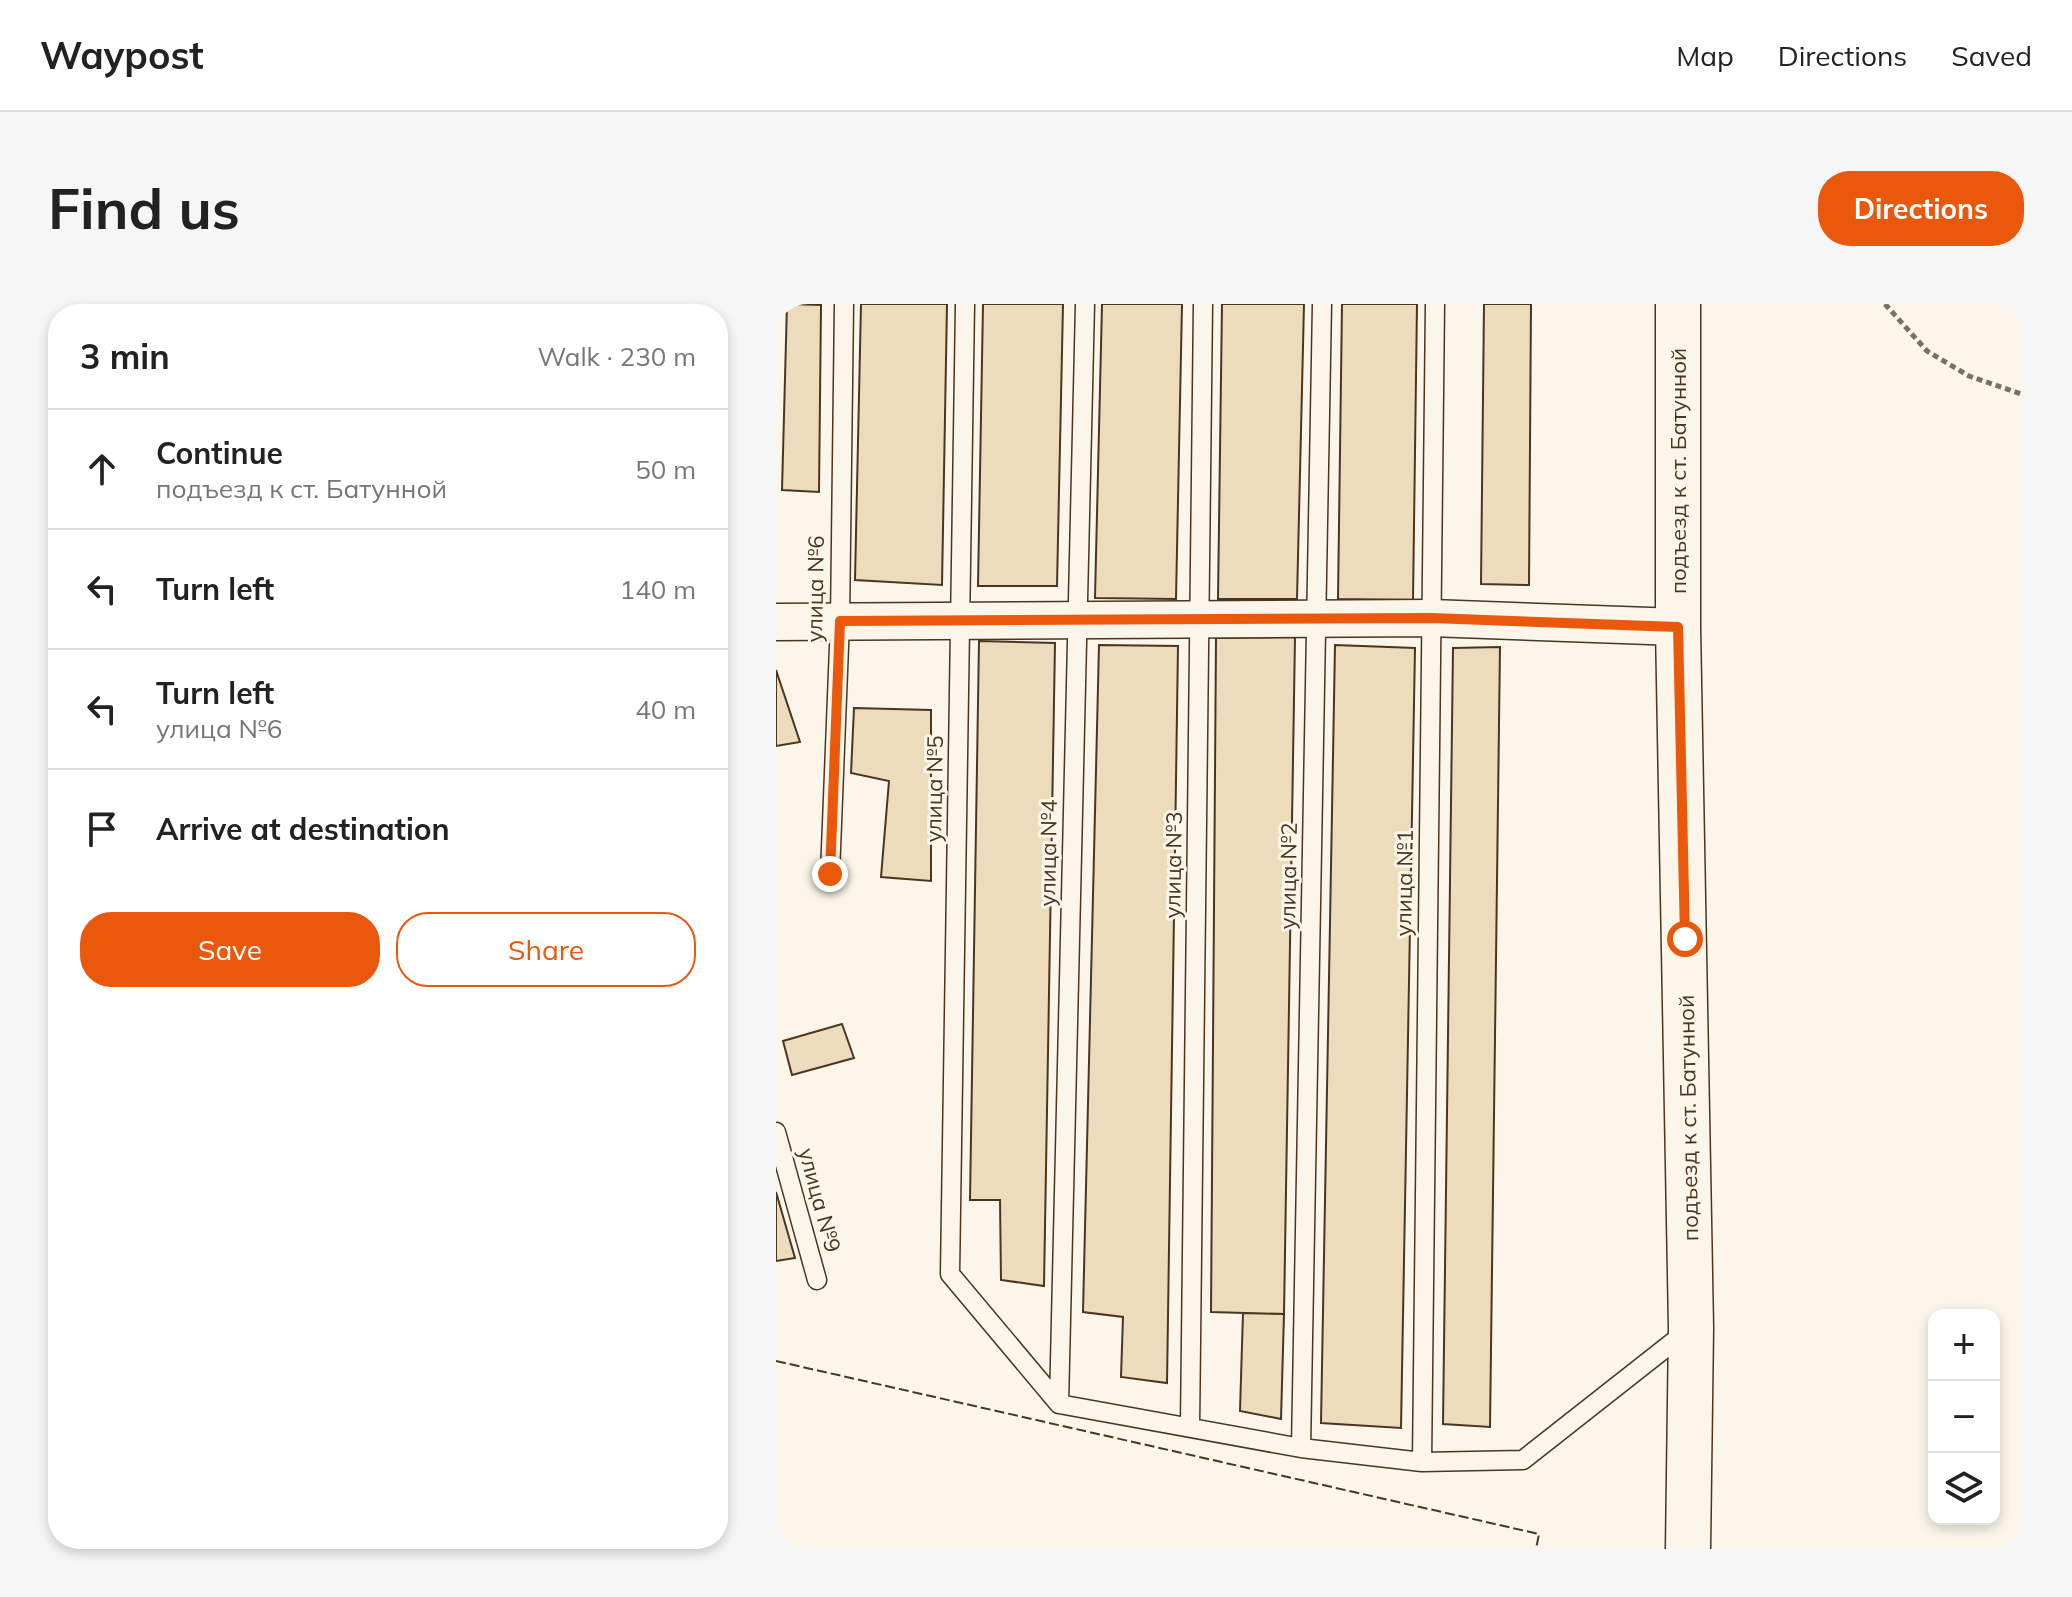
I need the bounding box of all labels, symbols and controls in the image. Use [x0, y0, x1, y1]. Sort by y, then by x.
text: Waypost [40, 31, 204, 79]
text: Map [1676, 38, 1734, 73]
text: Directions [1778, 38, 1907, 73]
text: Saved [1951, 38, 2032, 73]
button: Directions [1818, 171, 2024, 246]
text: Find us [48, 173, 240, 243]
text: 3 min [80, 335, 170, 378]
text: Walk · 230 m [537, 340, 696, 373]
street label: подъезд к ст. Батунной [1664, 348, 1692, 594]
text: Continue [156, 434, 283, 472]
icon: ahead [80, 447, 124, 491]
text: 50 m [635, 453, 696, 486]
text: подъезд к ст. Батунной [156, 472, 447, 505]
street label: улица №6 [800, 535, 830, 643]
icon: left [80, 567, 124, 611]
text: Turn left [156, 570, 274, 608]
text: 140 m [620, 573, 696, 606]
text: Turn left [156, 674, 274, 712]
icon: left [80, 687, 124, 731]
text: 40 m [635, 693, 696, 726]
text: улица №6 [156, 712, 282, 745]
street label: улица №5 [919, 735, 949, 843]
street label: улица №4 [1033, 799, 1063, 907]
icon: arrive [80, 807, 124, 851]
text: Arrive at destination [156, 810, 450, 848]
street label: улица №3 [1158, 811, 1188, 919]
street label: улица №2 [1273, 822, 1303, 930]
street label: улица №1 [1389, 829, 1419, 937]
route end [812, 856, 848, 892]
button: Save [80, 912, 380, 987]
button: Share [396, 912, 696, 987]
route start [1667, 921, 1703, 957]
street label: подъезд к ст. Батунной [1672, 995, 1704, 1241]
street label: улица №9 [793, 1145, 847, 1255]
map controls [1928, 1309, 2000, 1525]
button: + [1928, 1309, 2000, 1381]
button: − [1928, 1381, 2000, 1453]
button: layers [1928, 1453, 2000, 1525]

